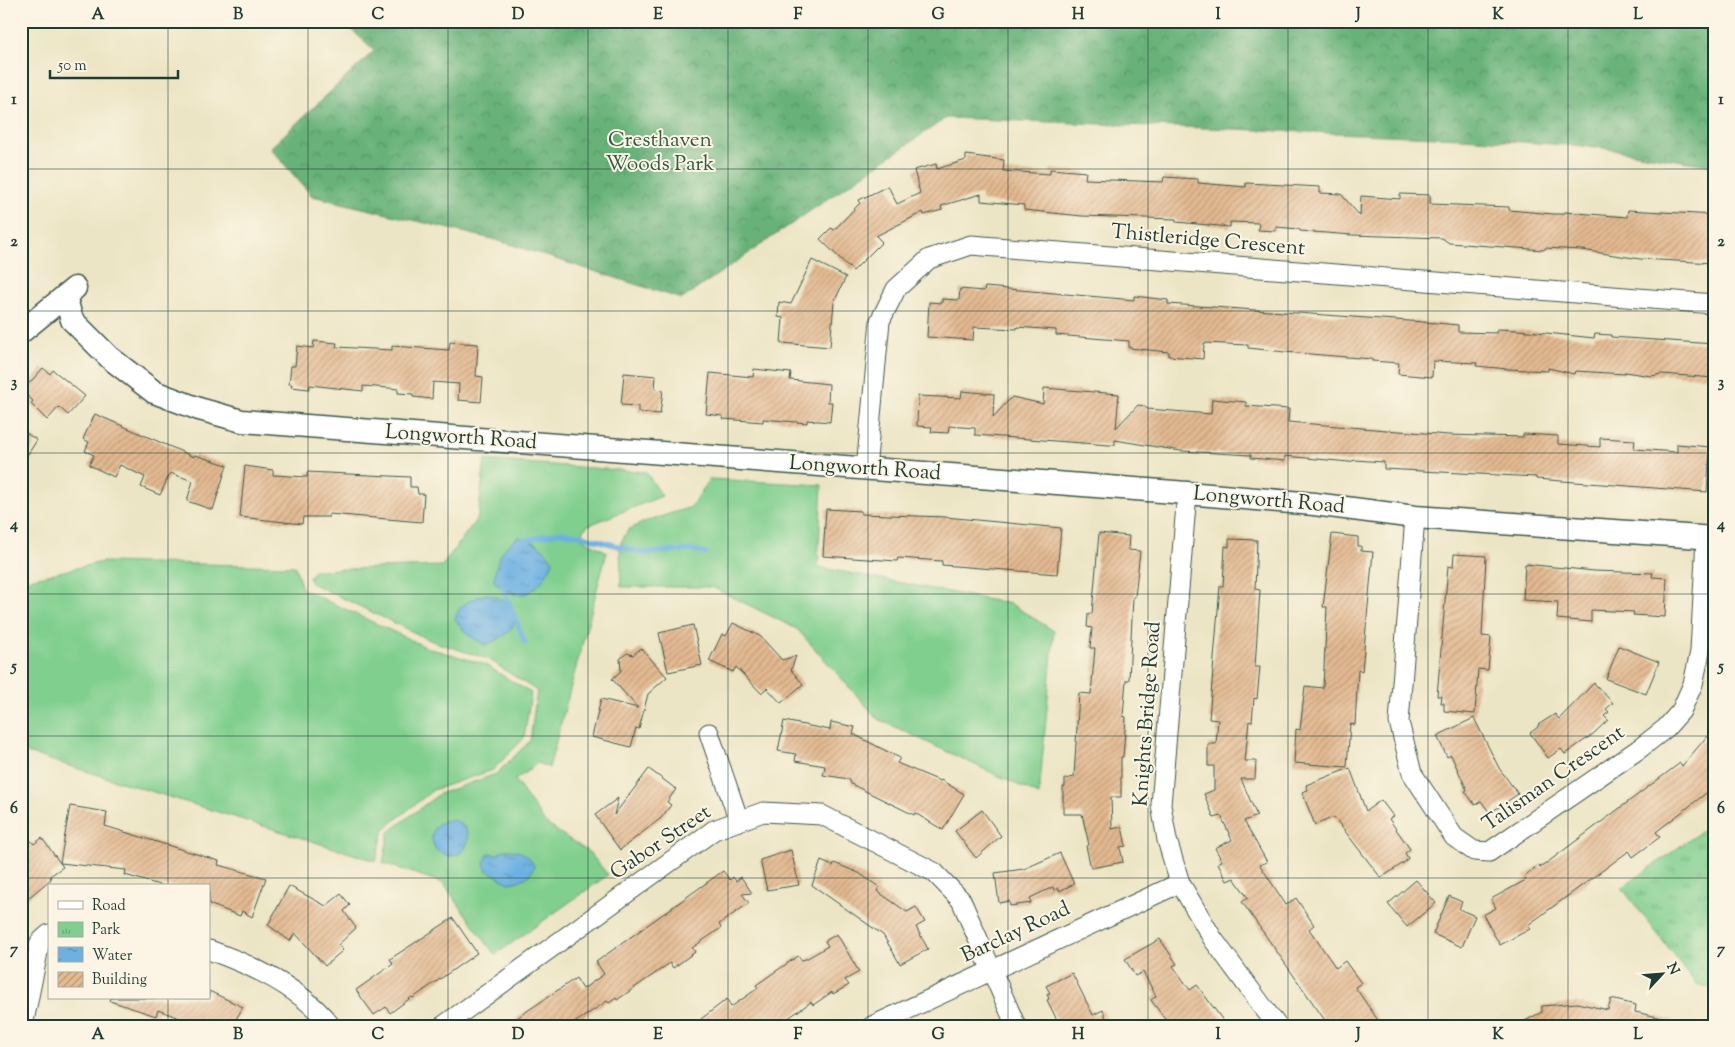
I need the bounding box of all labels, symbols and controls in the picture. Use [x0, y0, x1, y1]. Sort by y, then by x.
text: A [92, 4, 105, 27]
text: B [233, 4, 243, 27]
text: C [372, 4, 385, 27]
text: D [512, 4, 525, 27]
text: E [653, 4, 663, 27]
text: F [794, 4, 803, 27]
text: G [931, 4, 945, 27]
text: H [1072, 4, 1085, 27]
text: I [1215, 4, 1221, 27]
text: J [1354, 4, 1361, 27]
text: K [1492, 4, 1504, 27]
text: L [1633, 4, 1643, 27]
scale bar [50, 48, 178, 80]
text: 50 m [57, 56, 87, 77]
text: 1 [11, 89, 17, 112]
text: 1 [1718, 89, 1724, 112]
park label: Cresthaven Woods Park [606, 126, 715, 180]
street label: Thistleridge Crescent [1110, 218, 1306, 264]
text: 2 [10, 231, 18, 254]
text: 2 [1717, 231, 1725, 254]
text: 3 [11, 372, 18, 395]
text: 3 [1718, 372, 1725, 395]
street label: Longworth Road [384, 418, 538, 458]
street label: Longworth Road [788, 449, 942, 489]
street label: Longworth Road [1192, 479, 1346, 523]
text: 4 [9, 514, 18, 537]
text: 4 [1716, 514, 1725, 537]
street label: Knights Bridge Road [1127, 620, 1169, 808]
text: 5 [9, 656, 17, 679]
text: 5 [1716, 656, 1724, 679]
street label: Talisman Crescent [1477, 719, 1631, 839]
text: 6 [10, 798, 18, 821]
street label: Gabor Street [604, 798, 718, 888]
text: 6 [1717, 798, 1725, 821]
legend [48, 884, 210, 1000]
street label: Barclay Road [957, 895, 1076, 971]
text: Road [92, 896, 126, 917]
text: Park [92, 920, 121, 941]
text: 7 [10, 939, 19, 962]
text: 7 [1717, 939, 1726, 962]
text: Water [92, 946, 133, 967]
north arrow [1638, 950, 1688, 1000]
text: N [1660, 960, 1683, 979]
text: Building [92, 970, 147, 991]
text: A [92, 1024, 105, 1047]
text: B [233, 1024, 243, 1047]
text: C [372, 1024, 385, 1047]
text: D [512, 1024, 525, 1047]
text: E [653, 1024, 663, 1047]
text: F [794, 1024, 803, 1047]
text: G [931, 1024, 945, 1047]
text: H [1072, 1024, 1085, 1047]
text: I [1215, 1024, 1221, 1047]
text: J [1354, 1024, 1361, 1047]
text: K [1492, 1024, 1504, 1047]
text: L [1633, 1024, 1643, 1047]

